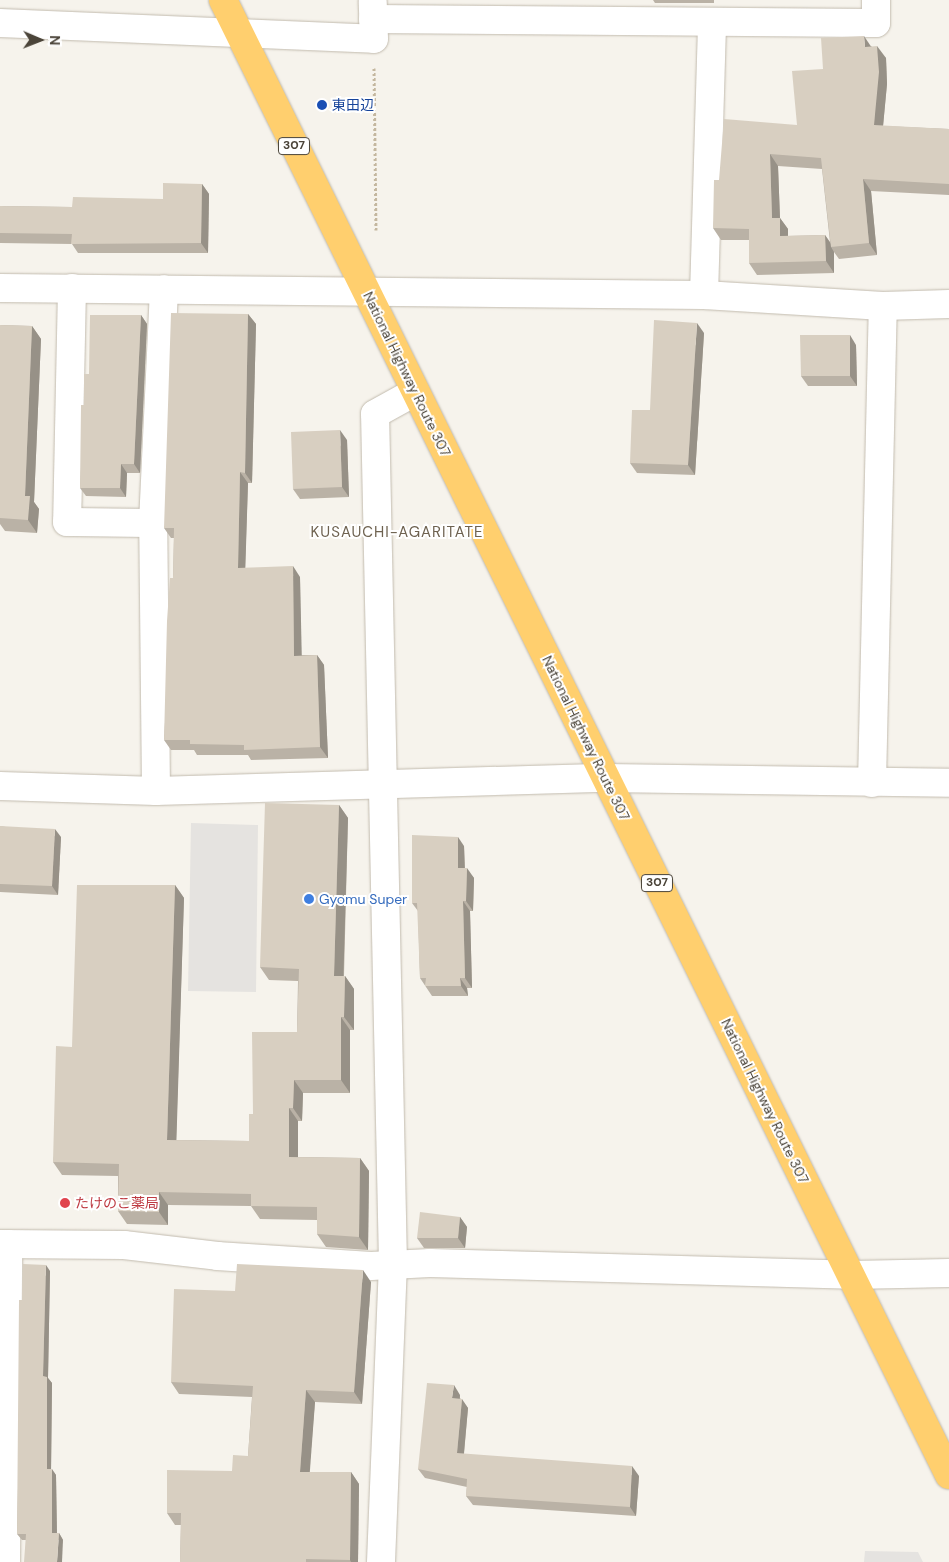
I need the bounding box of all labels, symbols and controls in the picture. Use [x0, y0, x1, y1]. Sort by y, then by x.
north arrow [15, 15, 65, 65]
text: N [46, 35, 64, 46]
place label: 東田辺 [332, 97, 374, 113]
marker: 東田辺 [316, 99, 328, 111]
road number: 307 [278, 136, 310, 156]
street label: National Highway Route 307 [360, 289, 454, 459]
district label: KUSAUCHI-AGARITATE [308, 524, 486, 542]
street label: National Highway Route 307 [539, 653, 633, 823]
road number: 307 [641, 874, 673, 892]
place label: Gyomu Super [319, 891, 407, 907]
marker: Gyomu Super [303, 893, 315, 905]
street label: National Highway Route 307 [718, 1016, 812, 1186]
place label: たけのこ薬局 [75, 1195, 159, 1211]
marker: たけのこ薬局 [59, 1197, 71, 1209]

